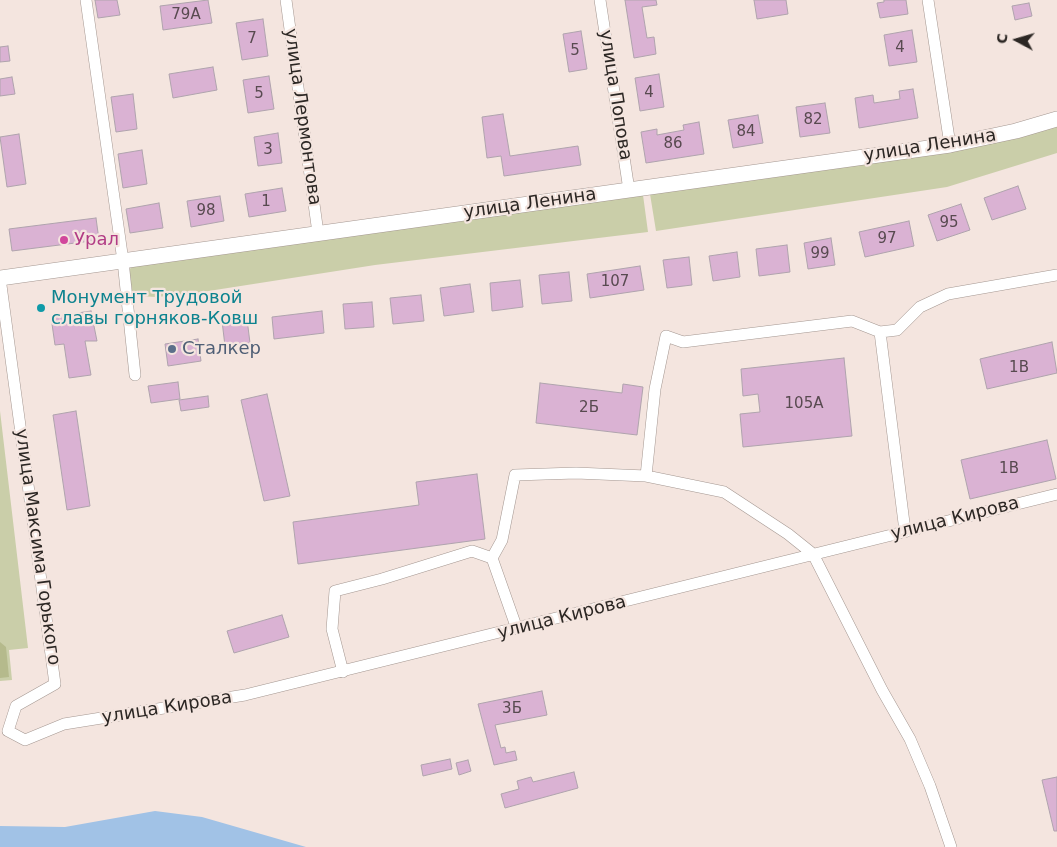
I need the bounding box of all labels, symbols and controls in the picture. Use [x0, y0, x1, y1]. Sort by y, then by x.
house number: 79А [171, 6, 201, 24]
north arrow [992, 15, 1042, 65]
street label: улица Лермонтова [279, 27, 325, 207]
street label: улица Попова [594, 28, 636, 162]
house number: 7 [247, 30, 257, 48]
text: С [994, 32, 1011, 44]
house number: 4 [895, 39, 905, 57]
house number: 5 [570, 42, 580, 60]
house number: 4 [644, 84, 654, 102]
house number: 5 [254, 85, 264, 103]
house number: 82 [803, 111, 823, 129]
house number: 84 [736, 123, 756, 141]
street label: улица Ленина [862, 125, 998, 167]
house number: 86 [663, 135, 683, 153]
house number: 3 [263, 141, 273, 159]
street label: улица Ленина [462, 184, 598, 224]
house number: 1 [261, 193, 271, 211]
house number: 98 [196, 202, 216, 220]
house number: 95 [939, 214, 959, 232]
place label: Урал [74, 229, 119, 251]
house number: 97 [877, 230, 897, 248]
marker: Урал [58, 234, 70, 246]
house number: 99 [810, 245, 830, 263]
house number: 107 [601, 273, 629, 291]
place label: Монумент Трудовой славы горняков-Ковш [51, 287, 258, 330]
marker: Монумент Трудовой славы горняков-Ковш [35, 302, 47, 314]
place label: Сталкер [182, 338, 261, 360]
marker: Сталкер [166, 343, 178, 355]
house number: 1В [1009, 359, 1029, 377]
house number: 105А [785, 395, 823, 413]
house number: 2Б [579, 399, 599, 417]
street label: улица Максима Горького [10, 427, 64, 667]
house number: 1В [999, 460, 1019, 478]
street label: улица Кирова [889, 493, 1021, 545]
street label: улица Кирова [496, 592, 628, 644]
street label: улица Кирова [100, 687, 234, 729]
house number: 3Б [502, 700, 522, 718]

